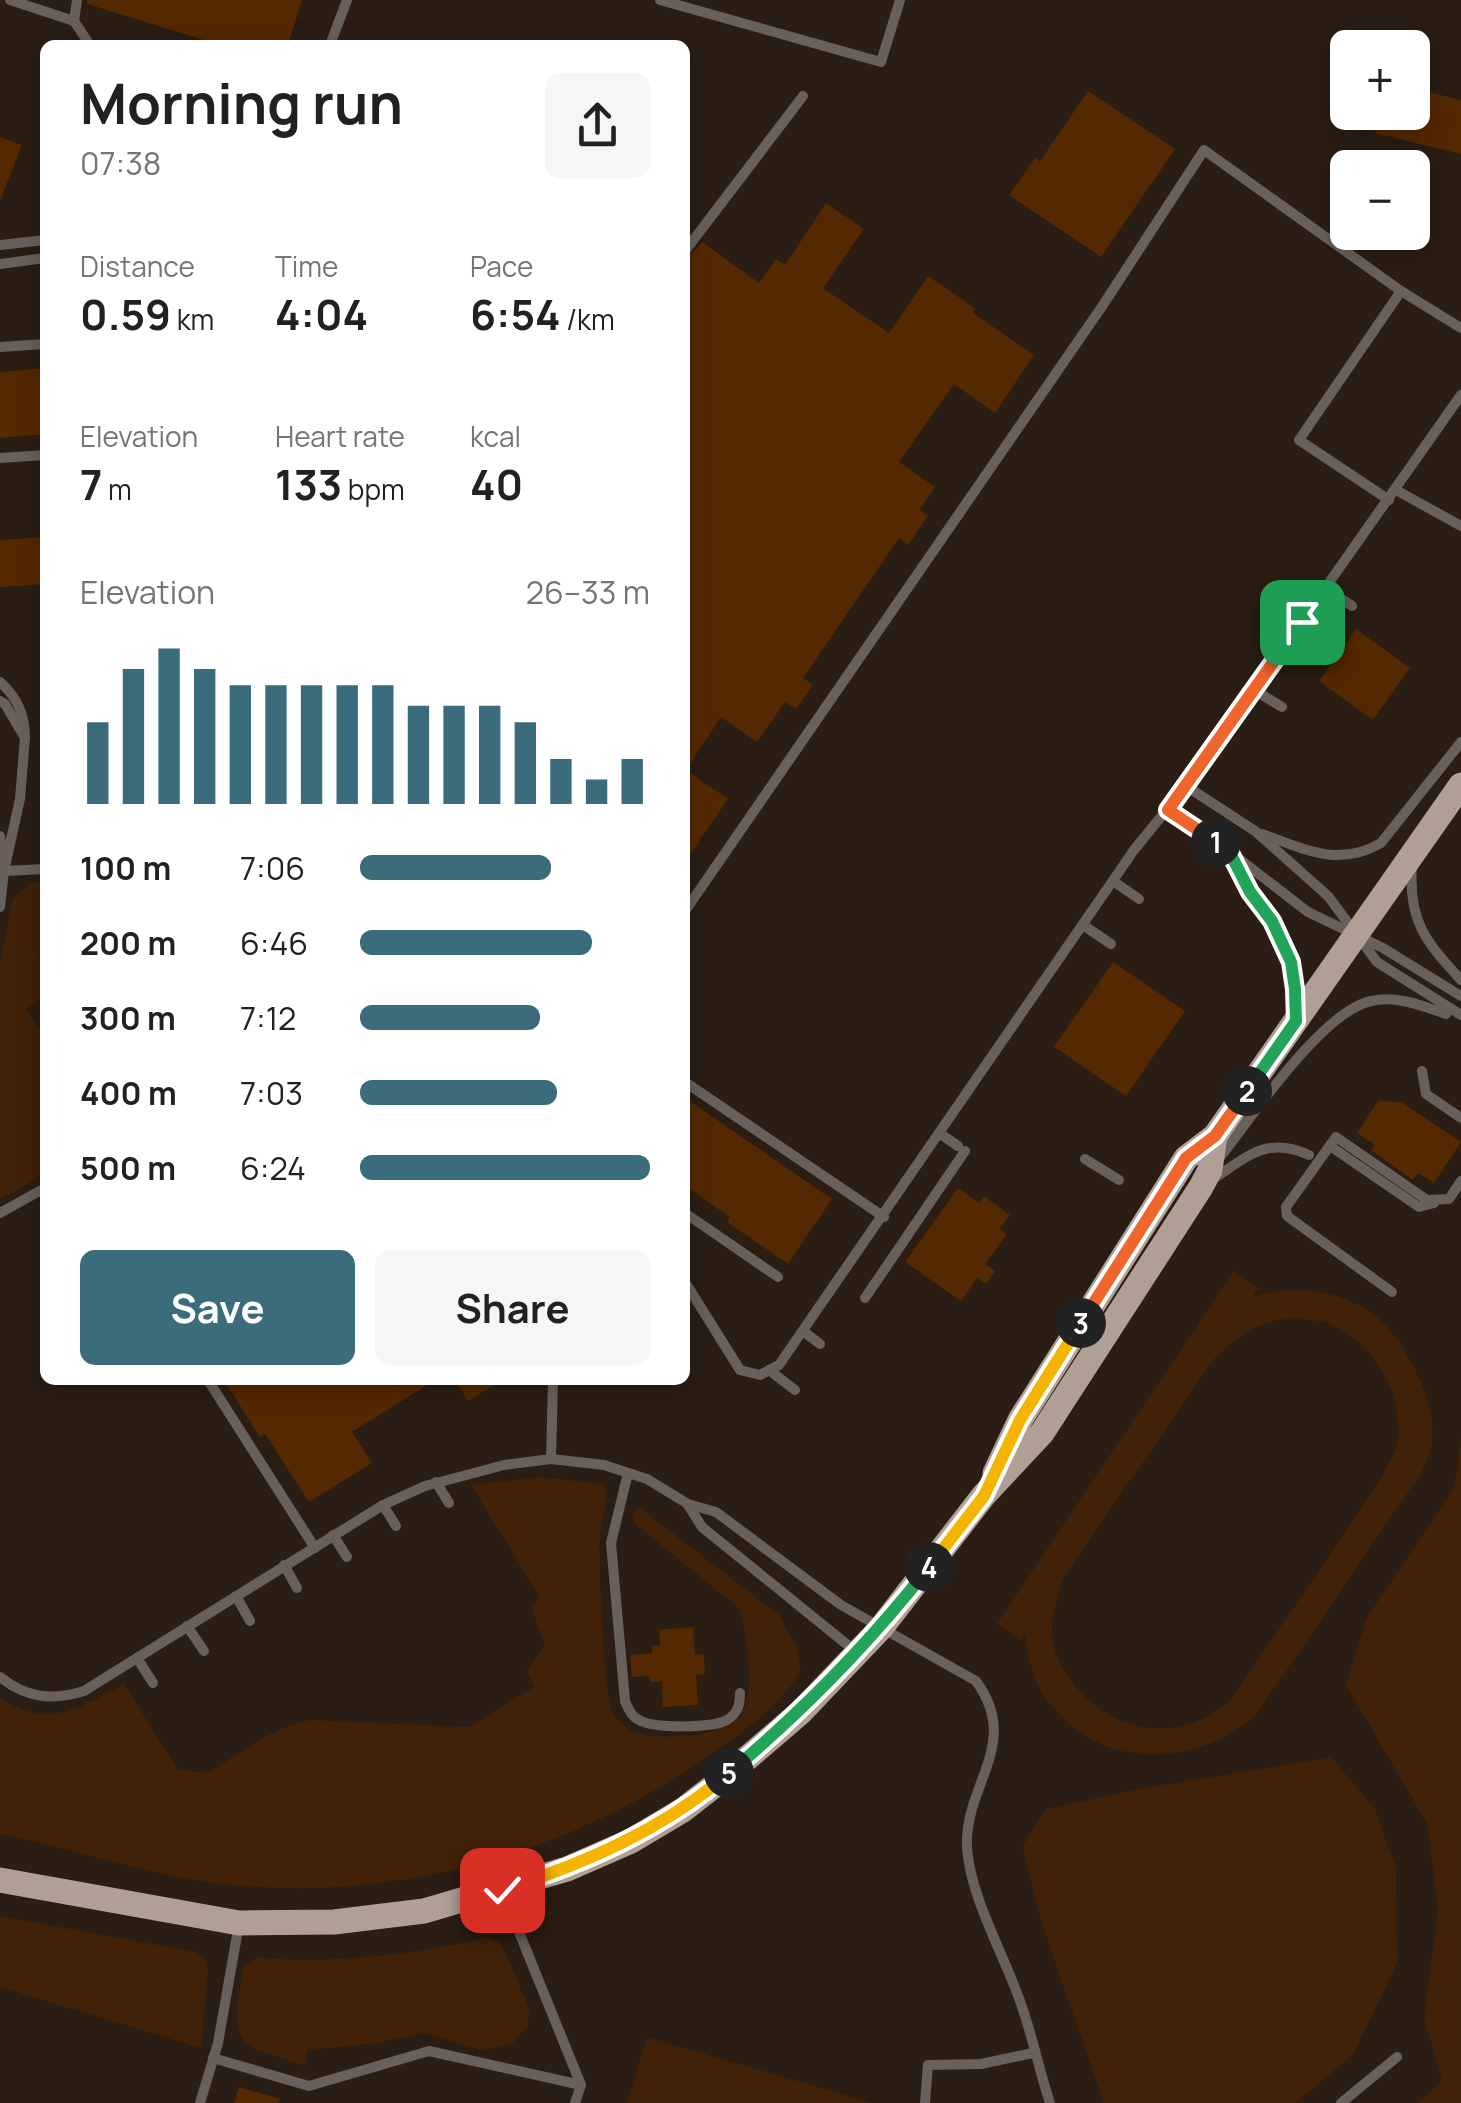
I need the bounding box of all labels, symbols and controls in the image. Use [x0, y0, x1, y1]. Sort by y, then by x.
map controls [1330, 30, 1430, 250]
button: + [1330, 30, 1430, 130]
text: Morning run [80, 65, 403, 141]
button: share [545, 73, 650, 178]
text: 07:38 [80, 141, 161, 185]
button: − [1330, 150, 1430, 250]
text: Distance [80, 247, 195, 285]
text: Time [275, 247, 338, 285]
text: Pace [470, 247, 533, 285]
text: 0.59 [80, 285, 171, 343]
text: 4:04 [275, 285, 368, 343]
text: 6:54 [470, 285, 561, 343]
text: km [171, 300, 214, 338]
text: /km [561, 300, 615, 338]
text: Elevation [80, 417, 198, 455]
text: Heart rate [275, 417, 405, 455]
text: kcal [470, 417, 521, 455]
text: 7 [80, 455, 102, 513]
text: 133 [275, 455, 342, 513]
text: 40 [470, 455, 523, 513]
text: m [102, 470, 132, 508]
text: bpm [342, 470, 405, 508]
text: Elevation [80, 570, 215, 614]
text: 26–33 m [526, 570, 650, 614]
pin [1260, 580, 1345, 665]
icon: arrive [1275, 595, 1330, 650]
pin: 1 [1191, 817, 1241, 867]
text: 1 [1210, 823, 1222, 861]
text: 100 m [80, 846, 171, 890]
text: 7:06 [240, 846, 305, 890]
text: 200 m [80, 921, 176, 965]
text: 6:46 [240, 921, 308, 965]
text: 300 m [80, 996, 176, 1040]
text: 7:12 [240, 996, 296, 1040]
pin: 2 [1222, 1066, 1272, 1116]
text: 400 m [80, 1071, 177, 1115]
text: 7:03 [240, 1071, 303, 1115]
text: 2 [1239, 1072, 1255, 1110]
text: 500 m [80, 1146, 176, 1190]
text: 6:24 [240, 1146, 306, 1190]
button: Save [80, 1250, 355, 1365]
button: Share [375, 1250, 650, 1365]
pin: 3 [1056, 1298, 1106, 1348]
text: 3 [1073, 1304, 1089, 1342]
pin: 4 [904, 1542, 954, 1592]
text: 4 [920, 1548, 938, 1586]
pin: 5 [704, 1748, 754, 1798]
text: 5 [721, 1754, 737, 1792]
pin [460, 1848, 545, 1933]
icon: check [475, 1863, 530, 1918]

